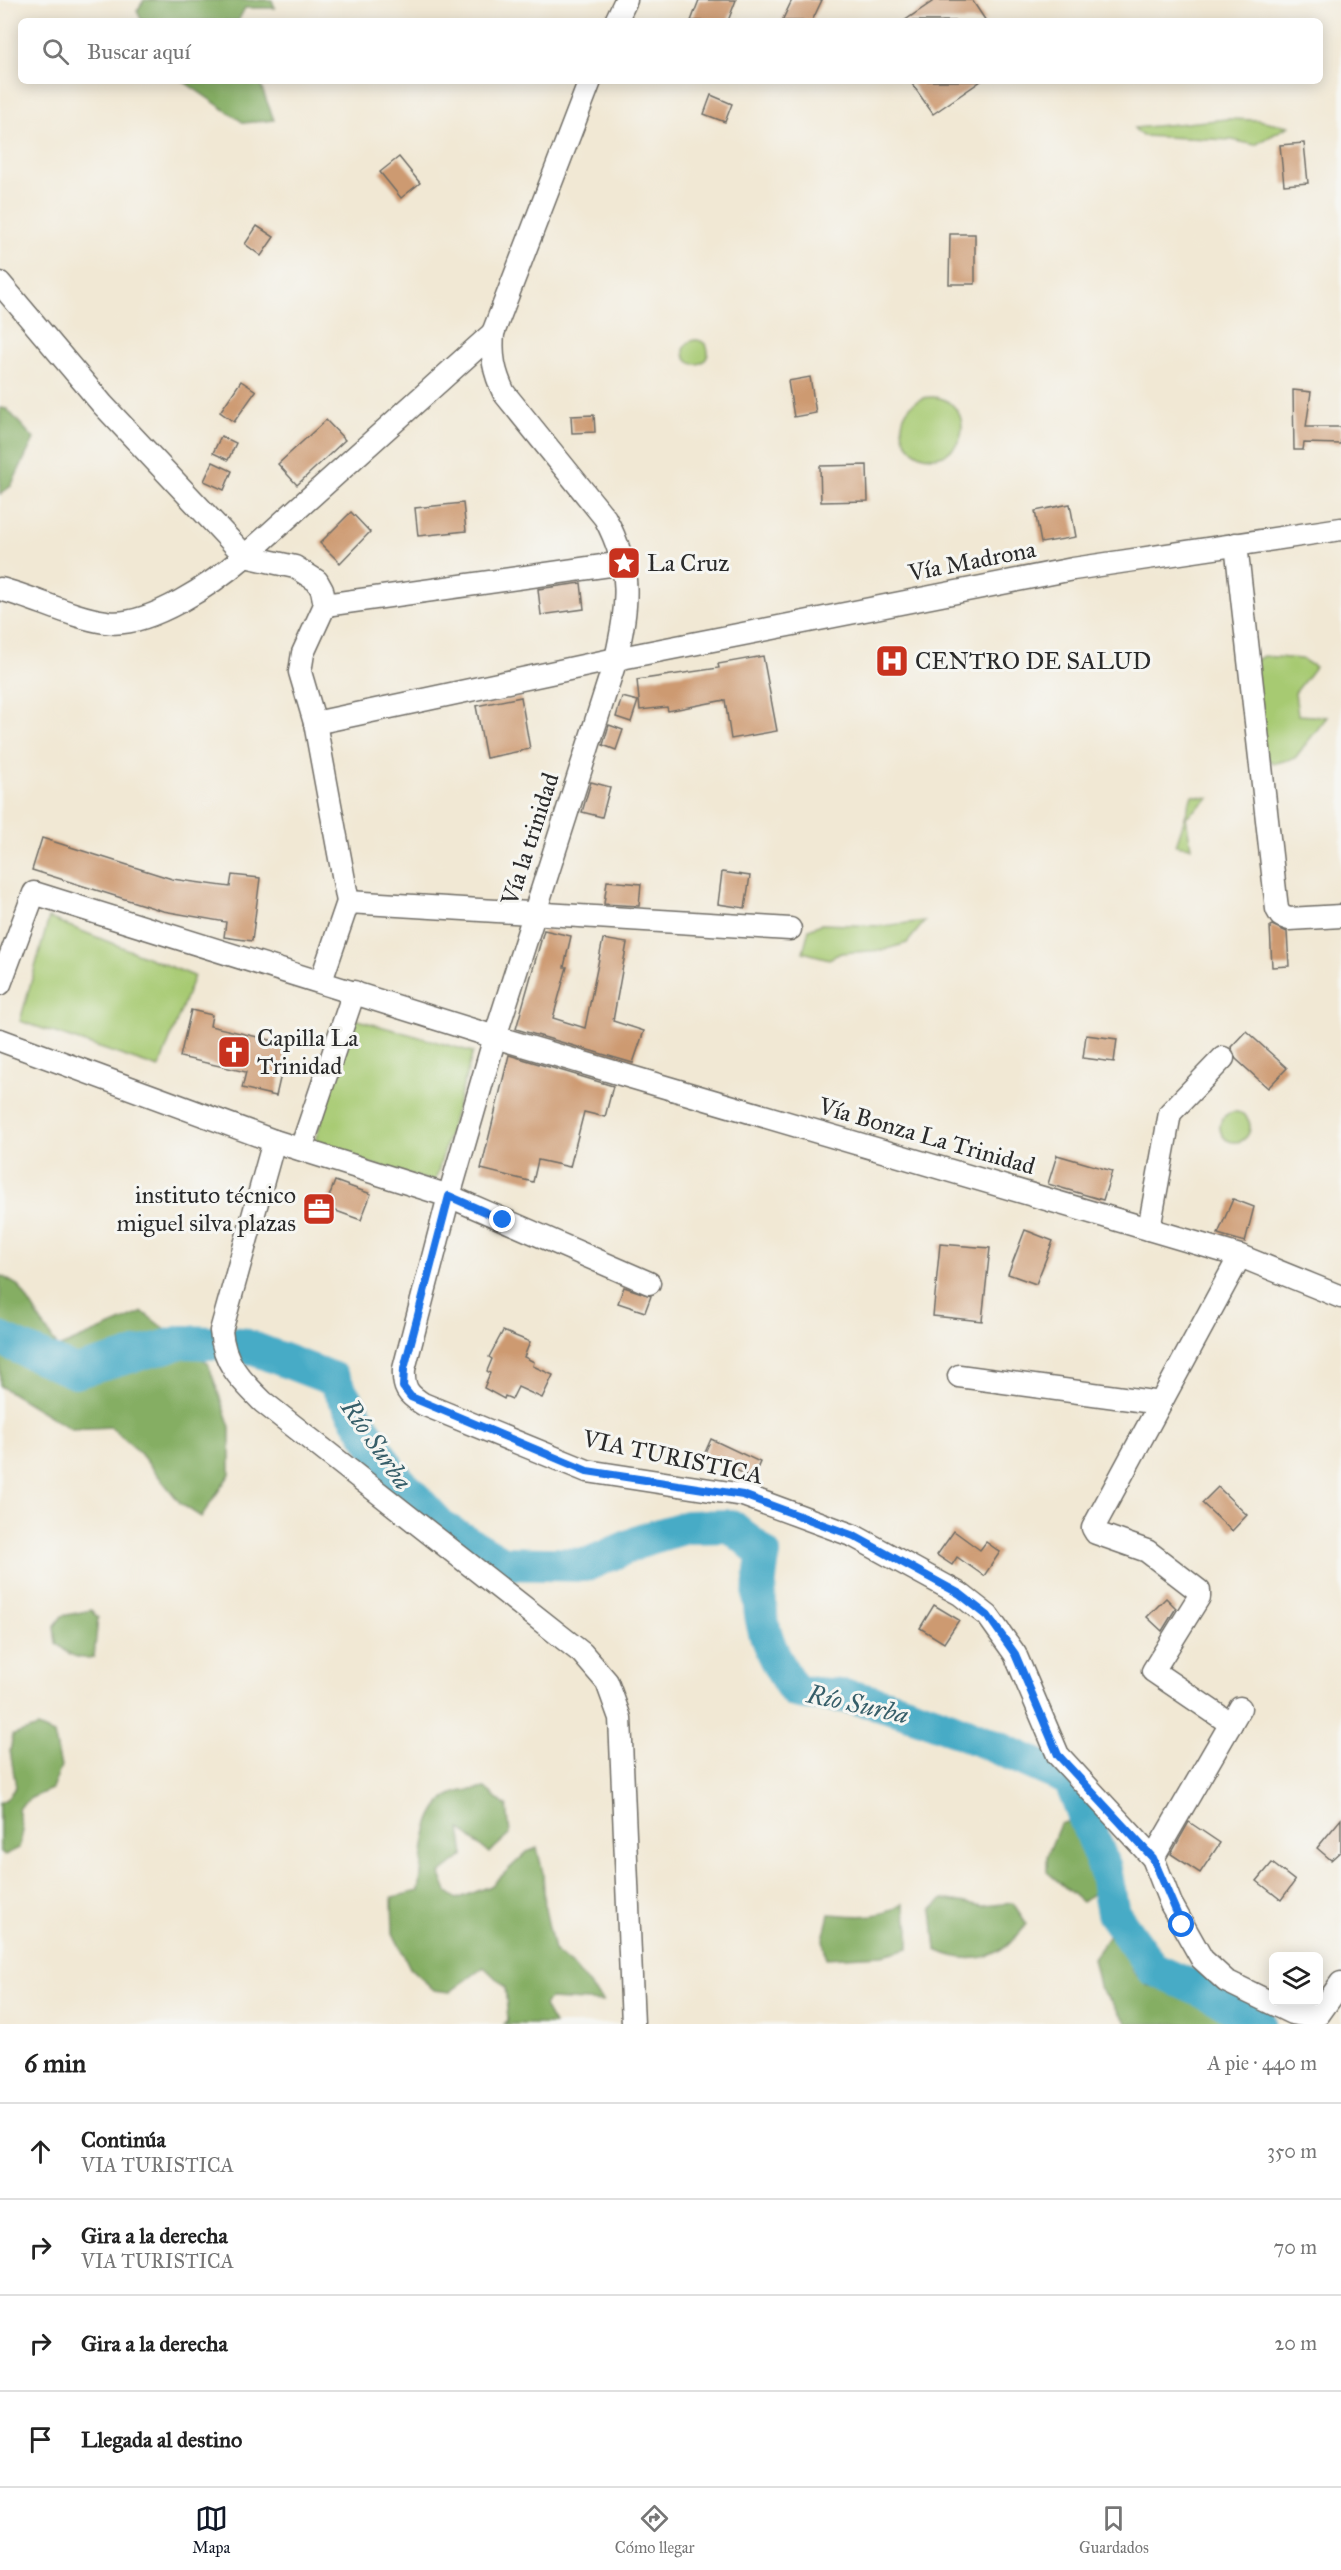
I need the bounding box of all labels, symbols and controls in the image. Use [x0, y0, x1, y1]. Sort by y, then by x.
search box [18, 18, 1323, 84]
icon: search [39, 35, 72, 68]
text: Buscar aquí [87, 38, 190, 65]
street label: Vía Madrona [905, 534, 1039, 588]
place icon: La Cruz [606, 545, 642, 581]
place label: La Cruz [647, 548, 729, 578]
hospital icon: CENTRO DE SALUD [874, 643, 910, 679]
place label: CENTRO DE SALUD [915, 646, 1151, 676]
street label: Vía la trinidad [494, 769, 566, 910]
place label: Capilla La Trinidad [257, 1023, 359, 1081]
church icon: Capilla La Trinidad [216, 1034, 252, 1070]
street label: Vía Bonza La Trinidad [814, 1090, 1039, 1181]
place label: instituto técnico miguel silva plazas [117, 1180, 296, 1238]
office icon: instituto técnico miguel silva plazas [301, 1191, 337, 1227]
route end [489, 1206, 515, 1232]
water label: Río Surba [334, 1392, 420, 1495]
street label: VIA TURISTICA [579, 1423, 766, 1491]
water label: Río Surba [803, 1677, 912, 1730]
route start [1168, 1911, 1194, 1937]
map controls [1269, 1952, 1323, 2006]
button: layers [1269, 1952, 1323, 2006]
text: 6 min [24, 2047, 86, 2079]
text: A pie · 440 m [1207, 2051, 1317, 2075]
text: Continúa [81, 2126, 166, 2153]
icon: ahead [24, 2135, 57, 2168]
text: 350 m [1267, 2139, 1317, 2163]
text: VIA TURISTICA [81, 2153, 234, 2177]
text: Gira a la derecha [81, 2222, 228, 2249]
icon: right [24, 2231, 57, 2264]
text: 70 m [1274, 2235, 1317, 2259]
text: VIA TURISTICA [81, 2249, 234, 2273]
icon: right [24, 2327, 57, 2360]
text: Gira a la derecha [81, 2330, 228, 2357]
text: 20 m [1274, 2331, 1317, 2355]
icon: arrive [24, 2423, 57, 2456]
text: Llegada al destino [81, 2426, 242, 2453]
tab: Mapa [192, 2502, 230, 2557]
tab: Cómo llegar [615, 2502, 694, 2557]
tab: Guardados [1079, 2502, 1149, 2557]

